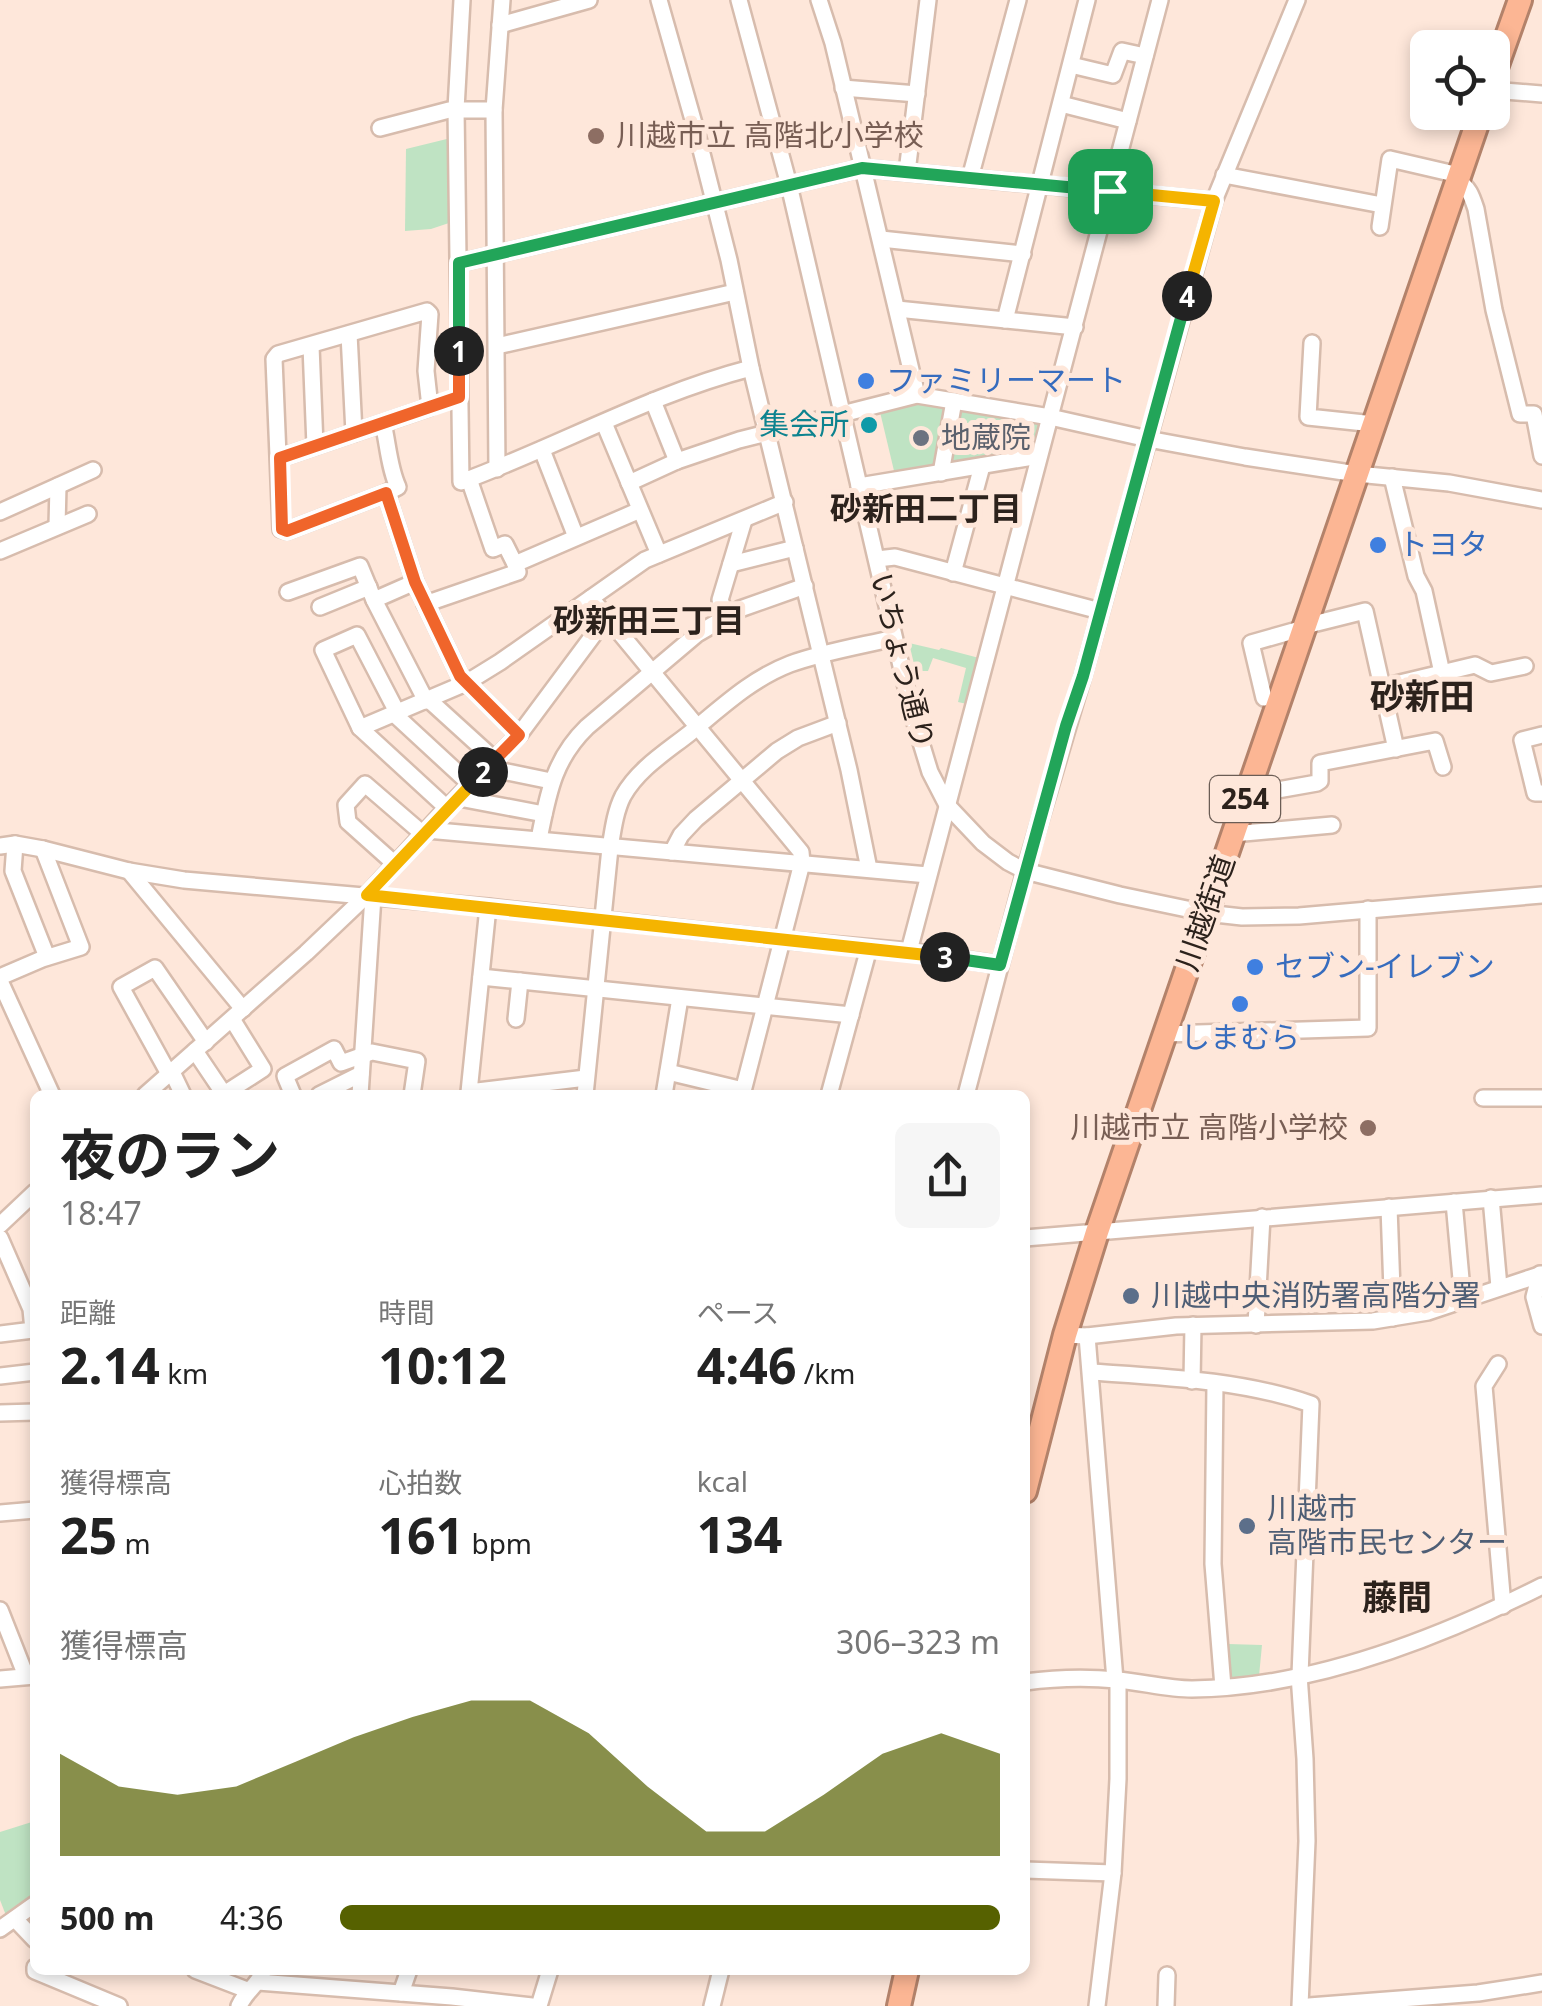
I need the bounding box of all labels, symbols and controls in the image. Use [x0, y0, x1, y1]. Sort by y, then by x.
map controls [1410, 30, 1510, 130]
button: locate [1410, 30, 1510, 130]
place label: 川越市立 高階北小学校 [616, 114, 924, 155]
marker: 川越市立 高階北小学校 [585, 125, 607, 147]
pin [1068, 149, 1153, 234]
icon: arrive [1083, 164, 1138, 219]
pin: 4 [1162, 271, 1212, 321]
text: 4 [1179, 277, 1195, 315]
pin: 1 [434, 326, 484, 376]
text: 1 [451, 332, 467, 370]
place label: ファミリーマート [886, 359, 1126, 400]
marker: ファミリーマート [855, 370, 877, 392]
place label: 集会所 [759, 403, 849, 444]
marker: 集会所 [858, 414, 880, 436]
place label: 地蔵院 [941, 416, 1031, 457]
marker: 地蔵院 [910, 427, 932, 449]
district label: 砂新田二丁目 [830, 486, 1022, 529]
place label: トヨタ [1398, 523, 1488, 564]
marker: トヨタ [1367, 534, 1389, 556]
street label: いちょう通り [862, 568, 945, 753]
district label: 砂新田三丁目 [553, 598, 745, 641]
district label: 砂新田 [1369, 672, 1475, 719]
pin: 2 [458, 747, 508, 797]
text: 2 [475, 753, 491, 791]
road number: 254 [1210, 776, 1280, 822]
street label: 川越街道 [1166, 849, 1243, 976]
pin: 3 [920, 932, 970, 982]
text: 3 [937, 938, 953, 976]
place label: セブン-イレブン [1275, 945, 1495, 986]
marker: セブン-イレブン [1244, 956, 1266, 978]
marker: しまむら [1229, 993, 1251, 1015]
place label: しまむら [1180, 1016, 1300, 1057]
place label: 川越市立 高階小学校 [1070, 1106, 1348, 1147]
text: 夜のラン [60, 1116, 280, 1191]
marker: 川越市立 高階小学校 [1357, 1117, 1379, 1139]
button: share [895, 1123, 1000, 1228]
text: 18:47 [60, 1191, 142, 1234]
place label: 川越中央消防署高階分署 [1151, 1274, 1481, 1315]
marker: 川越中央消防署高階分署 [1120, 1285, 1142, 1307]
text: 距離 [60, 1293, 116, 1331]
text: 時間 [378, 1293, 434, 1331]
text: ペース [697, 1293, 779, 1331]
text: 2.14 [60, 1331, 160, 1399]
text: 10:12 [378, 1331, 507, 1399]
text: 4:46 [697, 1331, 797, 1399]
text: km [160, 1354, 208, 1392]
text: /km [797, 1354, 855, 1392]
text: kcal [697, 1462, 748, 1500]
text: 獲得標高 [60, 1463, 172, 1501]
text: 心拍数 [378, 1463, 462, 1501]
place label: 川越市 高階市民センター [1267, 1487, 1507, 1562]
text: 134 [697, 1500, 782, 1568]
text: 25 [60, 1501, 117, 1569]
text: 161 [378, 1501, 464, 1569]
marker: 川越市 高階市民センター [1236, 1515, 1258, 1537]
text: m [117, 1524, 151, 1562]
text: bpm [464, 1524, 532, 1562]
district label: 藤間 [1362, 1573, 1432, 1620]
text: 306–323 m [836, 1620, 1000, 1663]
text: 獲得標高 [60, 1623, 188, 1666]
text: 500 m [60, 1896, 154, 1939]
text: 4:36 [220, 1896, 284, 1939]

